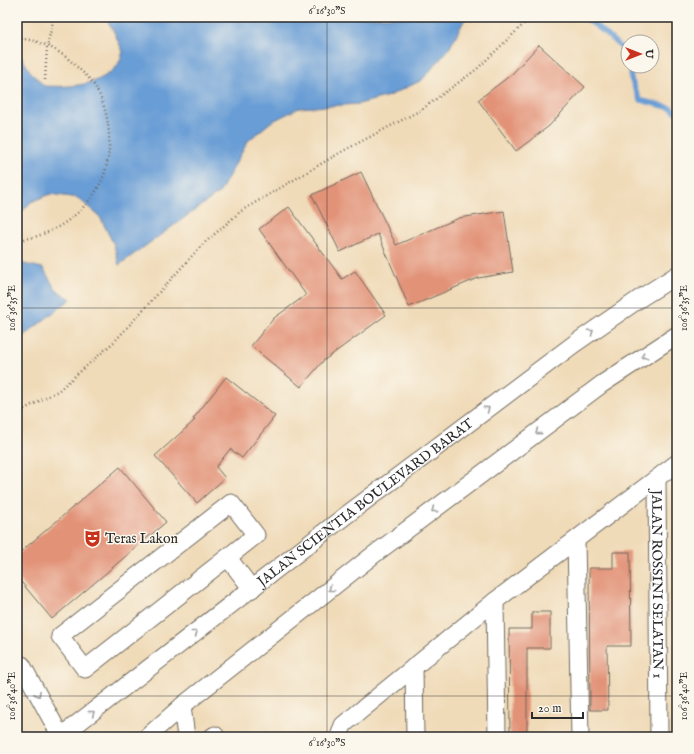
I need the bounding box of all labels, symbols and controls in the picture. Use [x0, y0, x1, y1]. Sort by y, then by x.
text: 6°16'30"S [309, 5, 345, 18]
north arrow [620, 34, 660, 74]
text: U [642, 48, 656, 59]
text: 106°36'35"E [6, 285, 19, 331]
text: 106°36'35"E [678, 285, 691, 331]
one-way arrow [587, 330, 594, 337]
one-way arrow [641, 351, 648, 359]
one-way arrow [483, 407, 490, 414]
street label: JALAN SCIENTIA BOULEVARD BARAT [252, 414, 478, 592]
one-way arrow [536, 427, 543, 434]
street label: JALAN ROSSINI SELATAN 1 [647, 488, 667, 678]
one-way arrow [432, 505, 439, 512]
theatre icon: Teras Lakon [82, 528, 102, 548]
place label: Teras Lakon [105, 530, 178, 548]
one-way arrow [328, 584, 336, 591]
one-way arrow [190, 631, 197, 638]
text: 106°36'40"E [6, 672, 19, 720]
text: 106°36'40"E [678, 672, 691, 720]
one-way arrow [33, 690, 40, 697]
scale bar [532, 694, 583, 720]
text: 20 m [538, 701, 561, 716]
one-way arrow [87, 710, 94, 717]
text: 6°16'30"S [309, 737, 345, 750]

